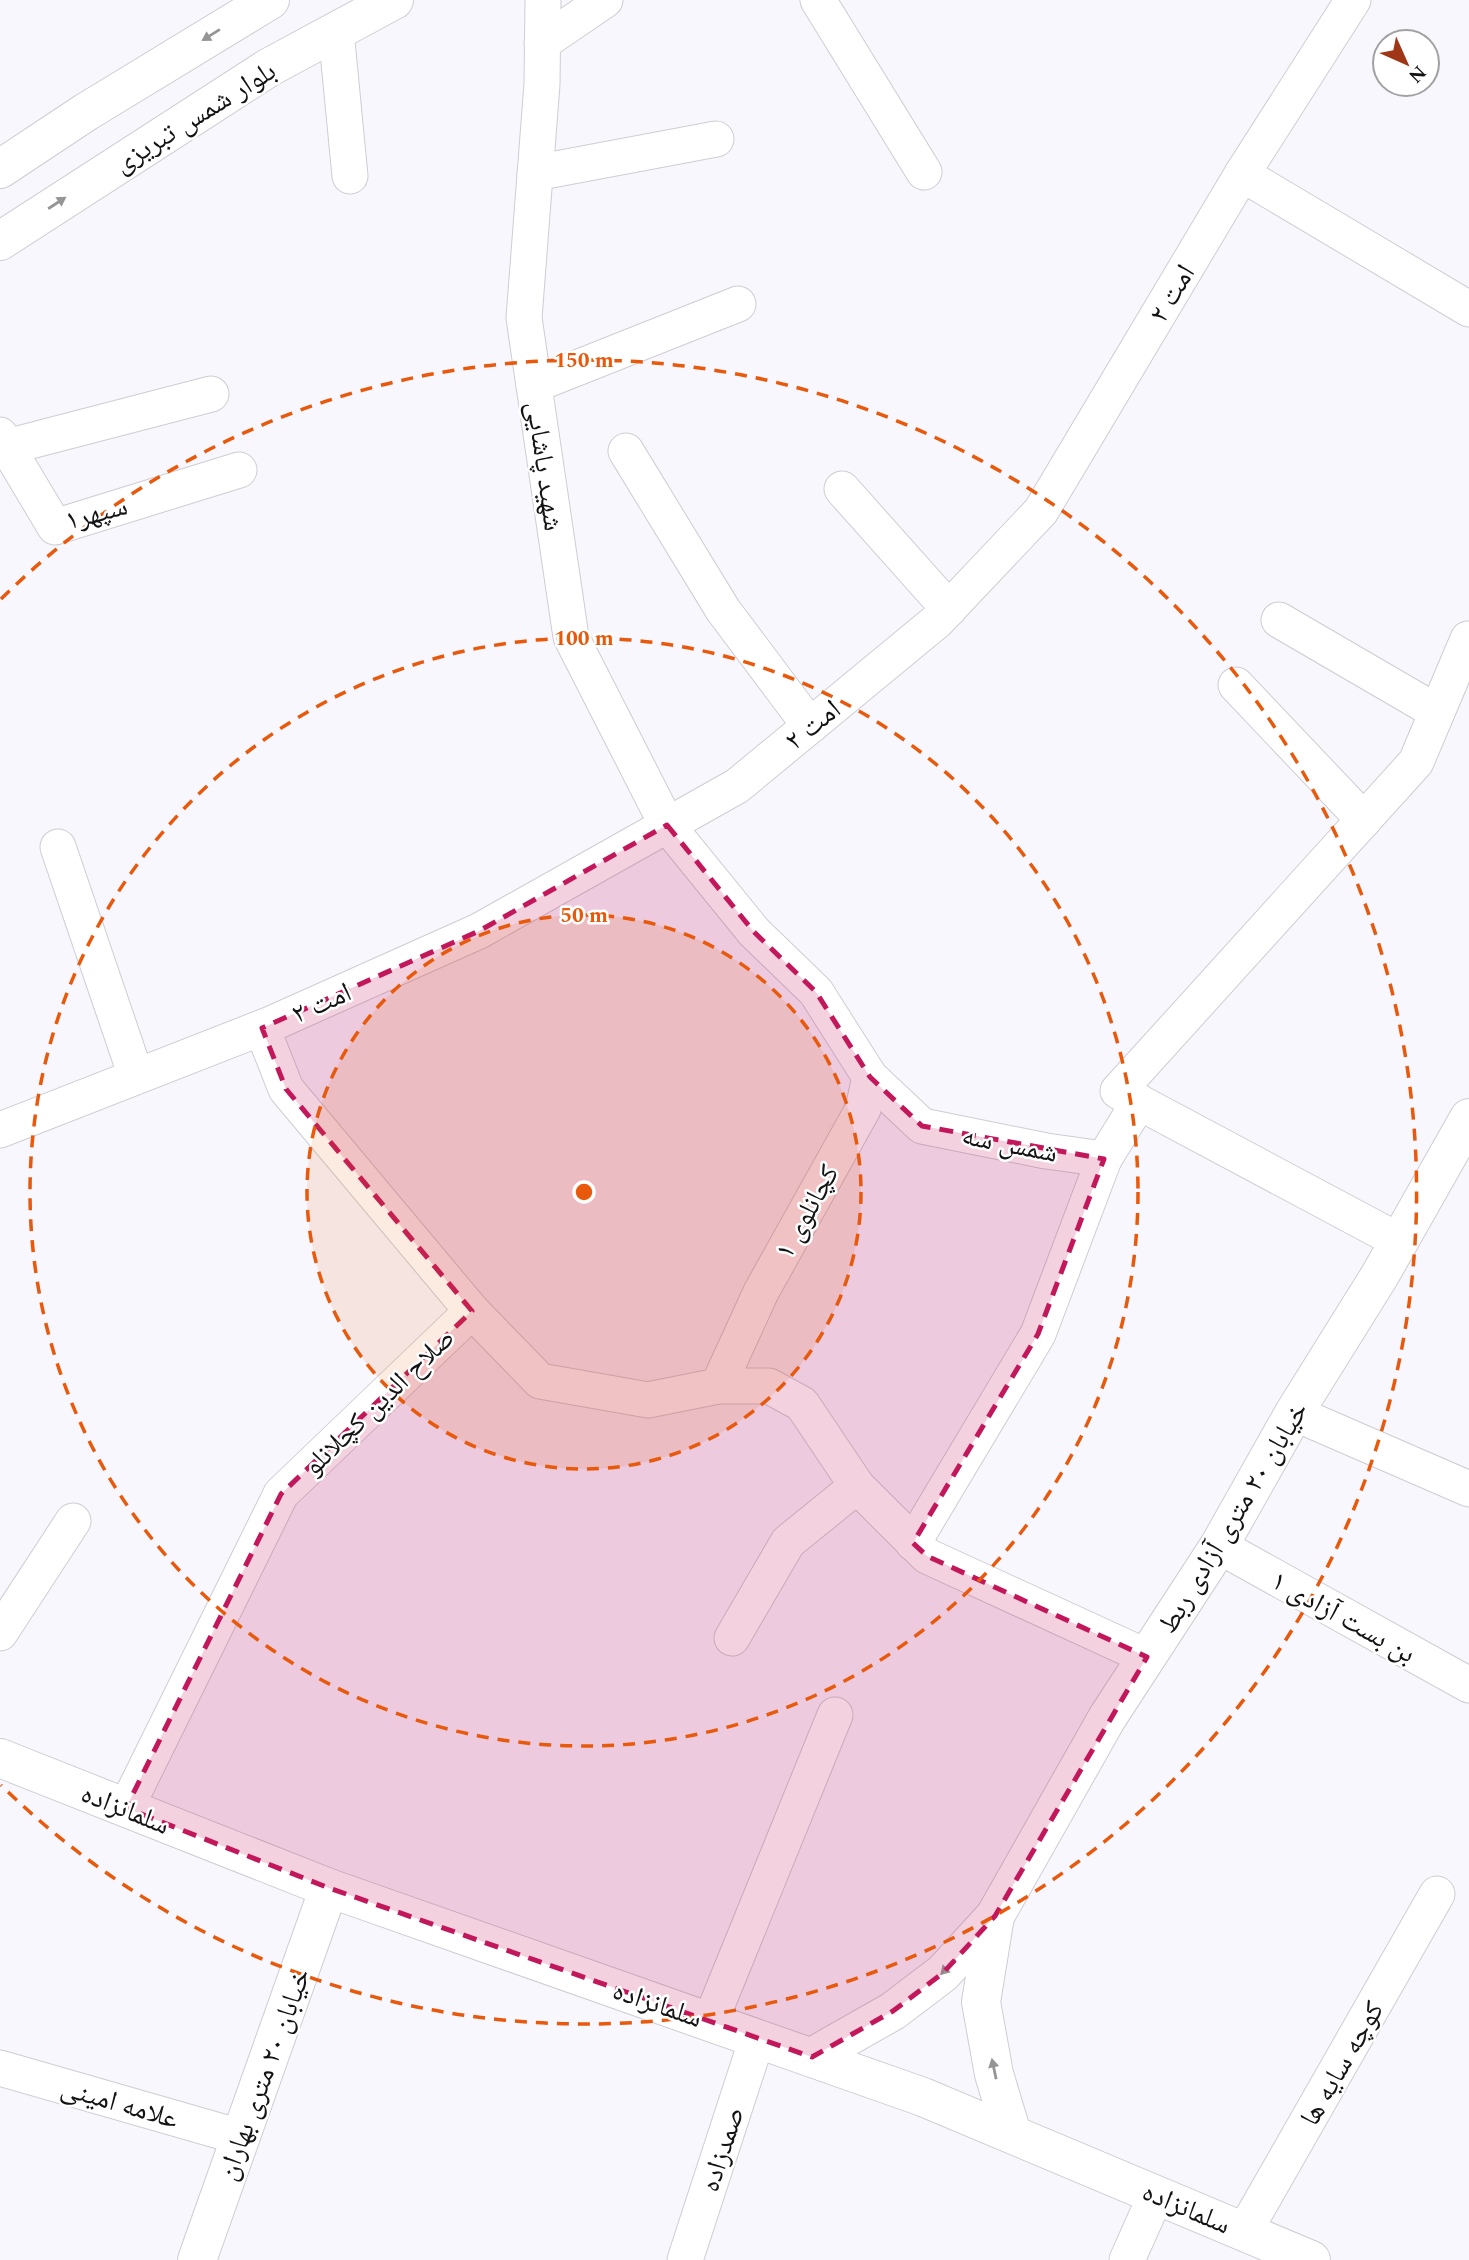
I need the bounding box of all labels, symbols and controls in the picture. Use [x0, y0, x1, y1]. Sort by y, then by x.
one-way arrow [201, 28, 221, 41]
north arrow [1371, 28, 1441, 98]
street label: بلوار شمس تبریزی [105, 50, 285, 185]
text: N [1401, 58, 1433, 90]
one-way arrow [47, 197, 67, 210]
street label: امت ۲ [1138, 256, 1207, 331]
text: 150 m [554, 345, 614, 377]
street label: شهید پاشایی [514, 399, 575, 534]
street label: سپهر۱ [60, 485, 132, 542]
text: 100 m [554, 623, 614, 655]
street label: امت ۲ [775, 689, 851, 761]
text: 50 m [560, 900, 608, 932]
street label: امت ۲ [285, 971, 359, 1036]
street label: شمس سه [958, 1114, 1061, 1175]
street label: کچانلوی ۱ [764, 1156, 851, 1267]
centre of rings [572, 1180, 596, 1204]
street label: صلاح الدین کچلانلو [293, 1318, 465, 1486]
street label: خیابان ۲۰ متری آزادی ربط [1147, 1394, 1320, 1642]
street label: بن بست آزادی ۱ [1263, 1560, 1424, 1675]
street label: سلمانزاده [74, 1772, 176, 1847]
one-way arrow [940, 1958, 957, 1975]
street label: خیابان ۲۰ متری بهاران [206, 1962, 323, 2187]
street label: سلمانزاده [607, 1969, 708, 2040]
street label: کوچه سایه ها [1289, 1993, 1396, 2134]
one-way arrow [988, 2058, 999, 2080]
street label: علامه امینی [56, 2066, 183, 2141]
street label: صمدزاده [688, 2101, 756, 2198]
street label: سلمانزاده [1135, 2170, 1237, 2246]

